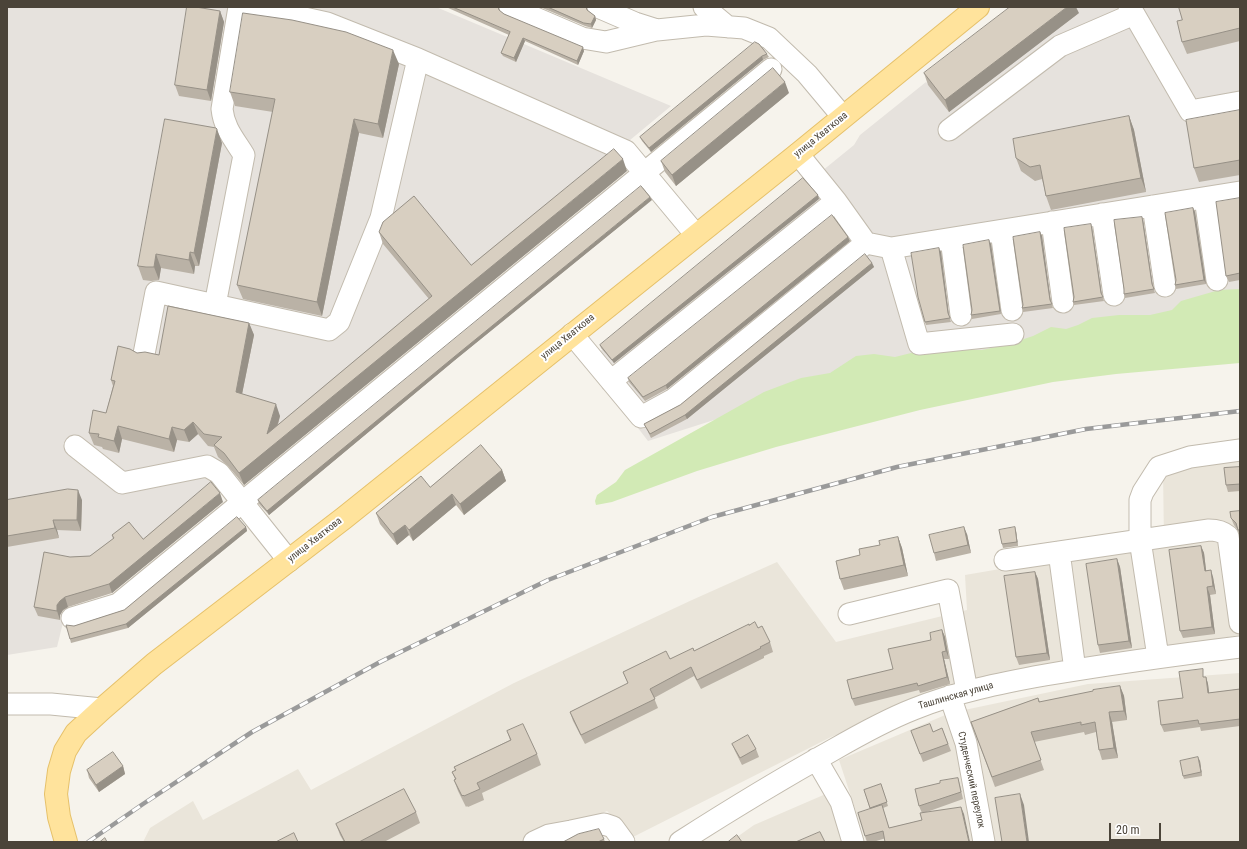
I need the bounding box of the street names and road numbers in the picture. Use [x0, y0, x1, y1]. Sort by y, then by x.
street label: улица Хваткова [792, 110, 850, 160]
street label: улица Хваткова [539, 312, 597, 362]
street label: улица Хваткова [285, 515, 345, 565]
street label: Ташлинская улица [917, 680, 995, 712]
street label: Студенческий переулок [955, 731, 987, 829]

